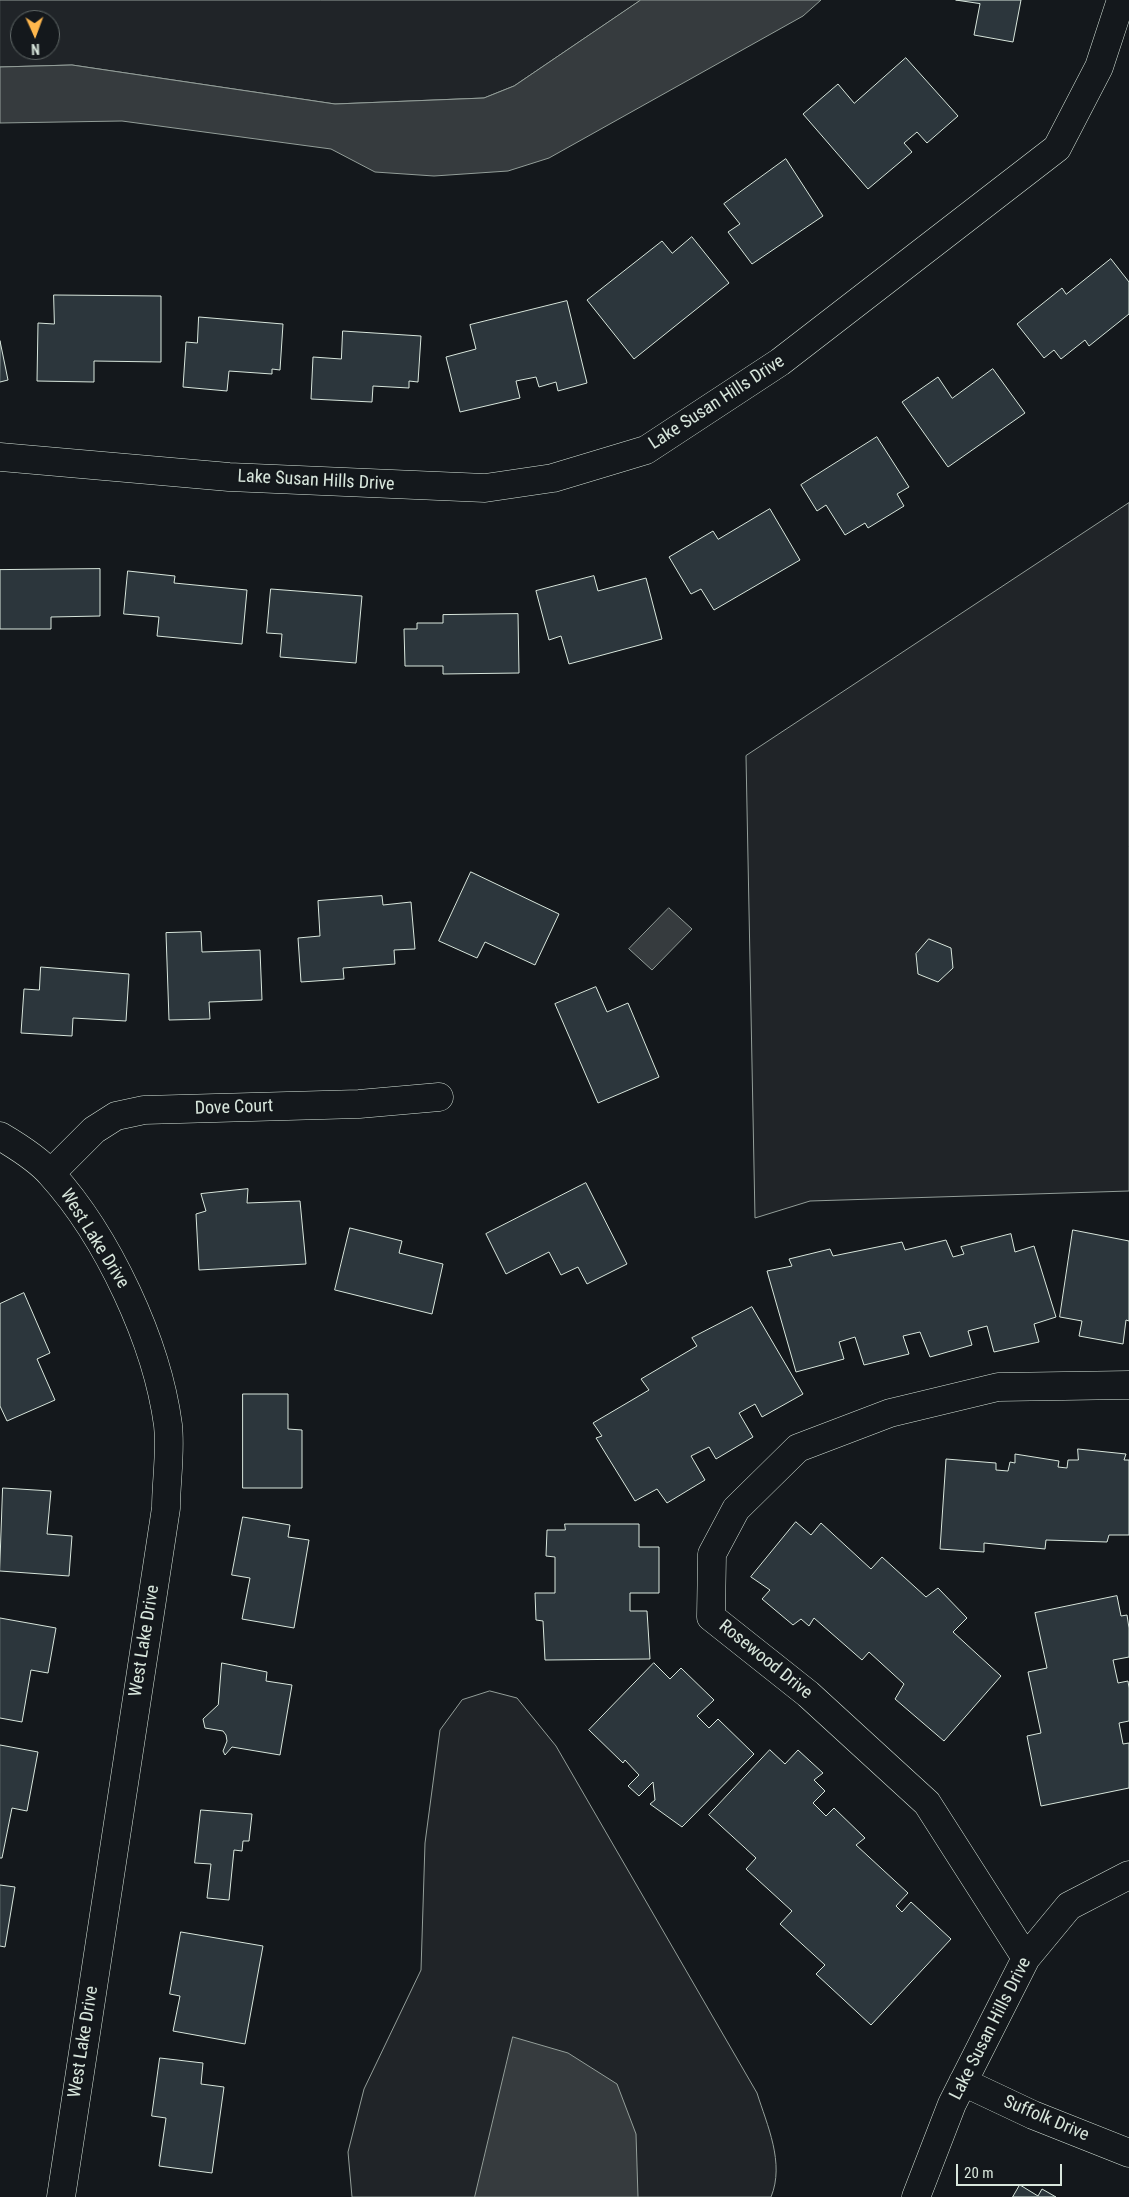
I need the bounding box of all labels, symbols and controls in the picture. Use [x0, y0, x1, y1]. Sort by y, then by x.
north arrow [10, 10, 60, 60]
text: N [31, 41, 40, 57]
street label: Lake Susan Hills Drive [645, 351, 789, 455]
street label: Lake Susan Hills Drive [237, 466, 395, 496]
street label: Dove Court [194, 1096, 274, 1120]
street label: West Lake Drive [55, 1185, 133, 1293]
street label: West Lake Drive [125, 1583, 165, 1699]
street label: Rosewood Drive [714, 1616, 816, 1704]
street label: Lake Susan Hills Drive [946, 1954, 1036, 2104]
street label: West Lake Drive [64, 1984, 104, 2100]
street label: Suffolk Drive [1000, 2091, 1092, 2147]
scale bar [959, 2154, 1065, 2186]
text: 20 m [964, 2164, 994, 2182]

